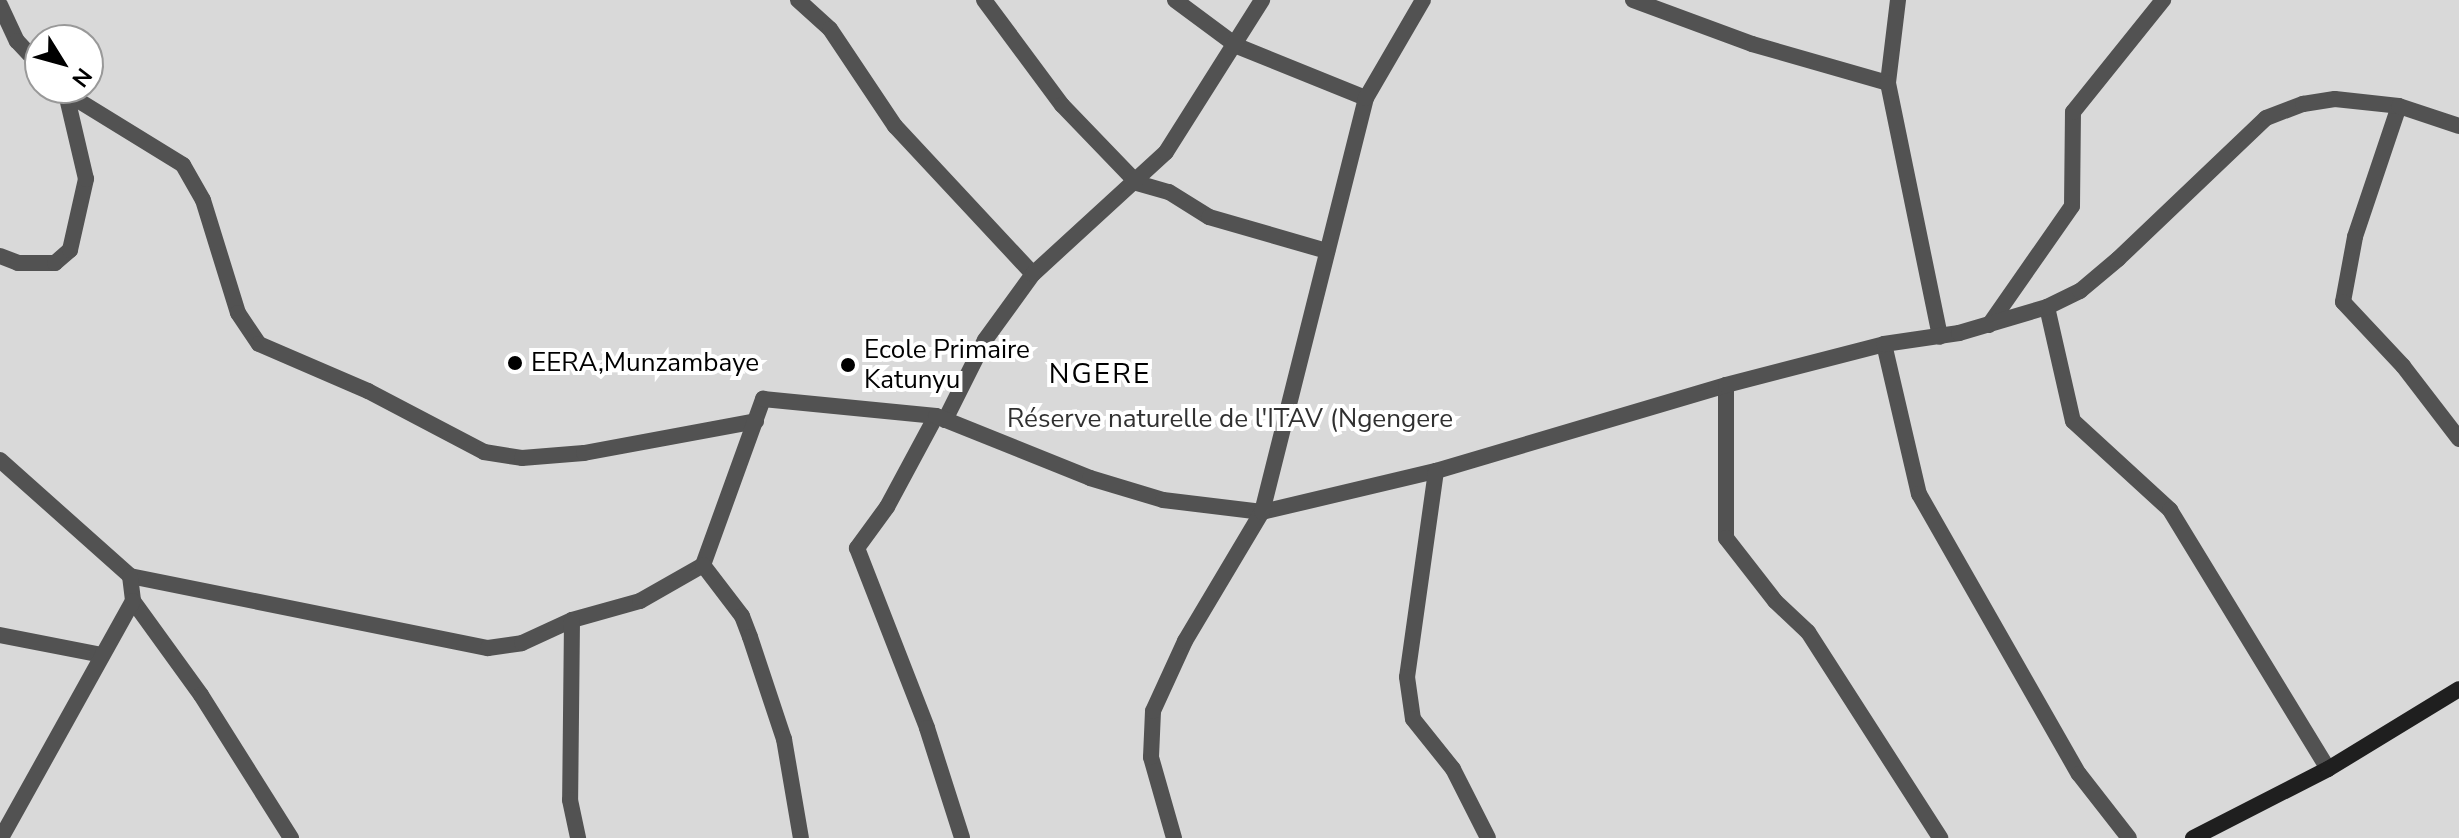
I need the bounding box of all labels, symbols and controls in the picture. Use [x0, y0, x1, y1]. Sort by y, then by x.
north arrow [24, 24, 104, 104]
text: N [65, 62, 99, 93]
place label: Ecole Primaire Katunyu [864, 334, 1030, 396]
place label: EERA,Munzambaye [531, 347, 759, 379]
marker: EERA,Munzambaye [506, 354, 524, 372]
marker: Ecole Primaire Katunyu [839, 356, 857, 374]
district label: NGERE [1049, 357, 1151, 391]
park label: Réserve naturelle de l'ITAV (Ngengere [1007, 403, 1453, 435]

